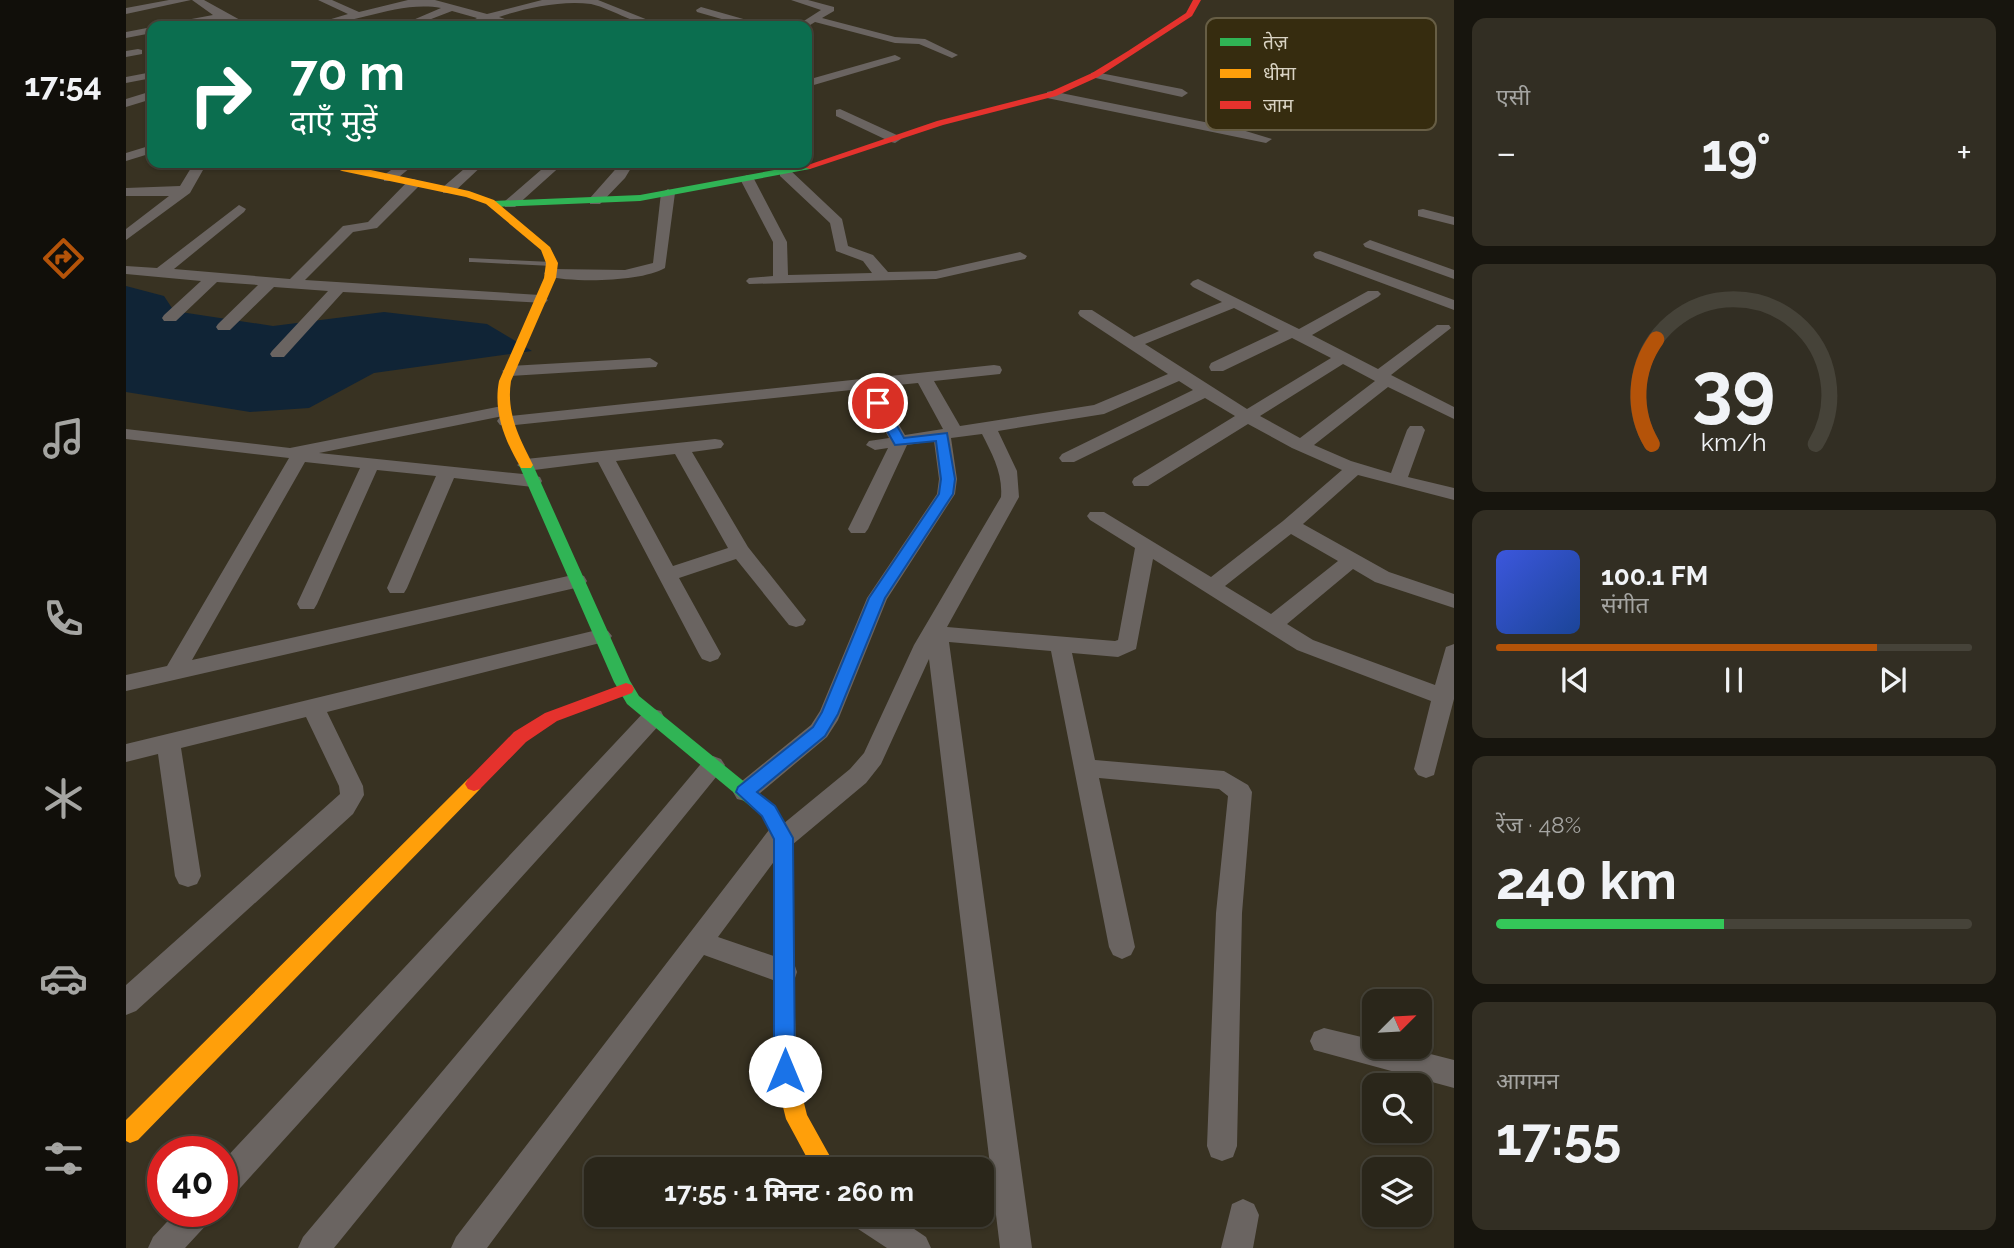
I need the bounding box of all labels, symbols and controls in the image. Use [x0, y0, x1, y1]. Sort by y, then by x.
legend [1206, 18, 1436, 130]
text: तेज़ [1263, 31, 1289, 53]
text: 70 m [290, 44, 405, 101]
icon: right [175, 49, 266, 140]
text: धीमा [1263, 62, 1297, 84]
text: 17:54 [24, 66, 102, 103]
text: एसी [1496, 83, 1530, 110]
text: जाम [1263, 94, 1294, 116]
text: दाएँ मुड़ें [290, 103, 377, 140]
text: 19° [1702, 122, 1771, 183]
text: − [1496, 130, 1516, 175]
text: + [1956, 130, 1972, 175]
icon: directions [39, 234, 88, 283]
text: 39 [1692, 346, 1776, 431]
pin [848, 373, 908, 433]
icon: arrive [859, 384, 897, 422]
icon: music [39, 414, 88, 463]
text: km/h [1701, 427, 1767, 457]
text: 100.1 FM [1601, 561, 1708, 591]
text: संगीत [1601, 591, 1649, 618]
icon: phone [39, 594, 88, 643]
icon: previous [1556, 661, 1594, 699]
icon: pause [1715, 661, 1753, 699]
icon: next [1874, 661, 1912, 699]
icon: climate [39, 774, 88, 823]
text: रेंज · 48% [1496, 811, 1581, 838]
text: 240 km [1496, 850, 1677, 911]
icon: car [39, 954, 88, 1003]
north arrow [1362, 989, 1432, 1059]
map controls [1362, 989, 1432, 1227]
position arrow [748, 1034, 822, 1108]
text: आगमन [1496, 1067, 1559, 1094]
button: search [1362, 1073, 1432, 1143]
text: 17:55 [1496, 1106, 1621, 1167]
icon: filters [39, 1134, 88, 1183]
speed limit sign: 40 [147, 1136, 238, 1227]
button: layers [1362, 1157, 1432, 1227]
text: 17:55 · 1 मिनट · 260 m [664, 1177, 914, 1207]

